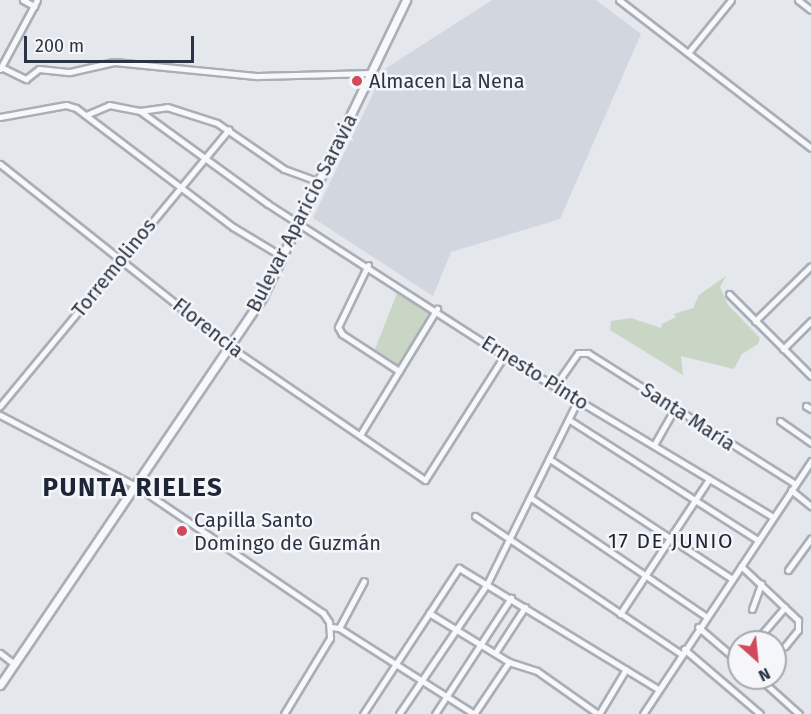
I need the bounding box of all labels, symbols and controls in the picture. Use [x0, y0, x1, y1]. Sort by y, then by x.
scale bar [27, 24, 196, 62]
text: 200 m [35, 35, 84, 57]
place label: Almacen La Nena [369, 69, 525, 93]
marker: Almacen La Nena [350, 74, 364, 88]
street label: Bulevar Aparicio Saravia [242, 110, 362, 316]
street label: Torremolinos [67, 214, 161, 322]
street label: Florencia [168, 293, 248, 363]
street label: Ernesto Pinto [477, 331, 593, 415]
street label: Santa María [636, 378, 740, 456]
district label: PUNTA RIELES [43, 472, 223, 504]
place label: Capilla Santo Domingo de Guzmán [194, 508, 381, 555]
marker: Capilla Santo Domingo de Guzmán [175, 524, 189, 538]
district label: 17 DE JUNIO [608, 528, 734, 554]
north arrow [727, 630, 787, 690]
text: N [755, 664, 774, 686]

